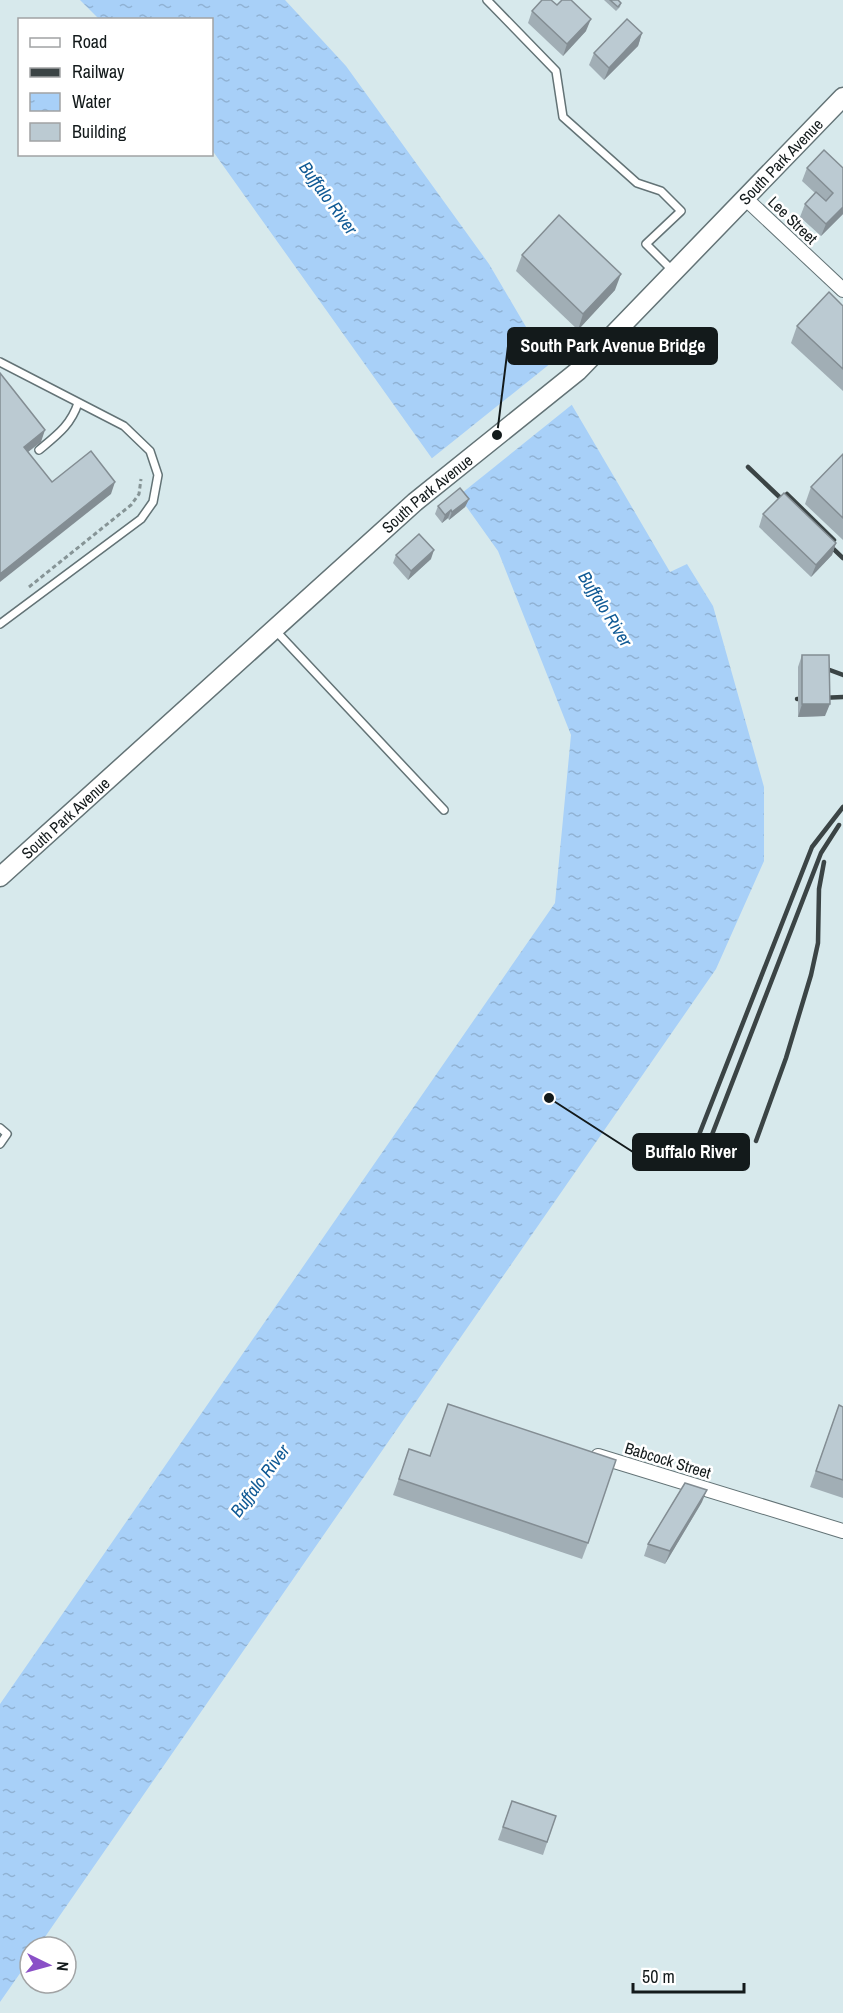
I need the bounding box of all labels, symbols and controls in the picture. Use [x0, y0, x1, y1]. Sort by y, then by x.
legend [18, 18, 213, 156]
text: Road [72, 29, 107, 54]
text: Railway [72, 59, 125, 84]
text: Water [72, 89, 111, 114]
street label: South Park Avenue [734, 113, 828, 209]
text: Building [72, 119, 127, 144]
water label: Buffalo River [293, 156, 364, 240]
street label: Lee Street [764, 191, 823, 249]
callout: South Park Avenue Bridge [508, 328, 717, 364]
text: South Park Avenue Bridge [520, 333, 706, 358]
street label: South Park Avenue [377, 449, 477, 538]
water label: Buffalo River [572, 566, 639, 652]
street label: South Park Avenue [16, 772, 114, 864]
callout: Buffalo River [633, 1134, 749, 1170]
text: Buffalo River [645, 1139, 737, 1164]
street label: Babcock Street [622, 1436, 714, 1484]
water label: Buffalo River [224, 1438, 296, 1522]
north arrow [18, 1935, 78, 1995]
scale bar [633, 1956, 744, 1994]
text: N [52, 1961, 74, 1972]
text: 50 m [642, 1964, 675, 1989]

